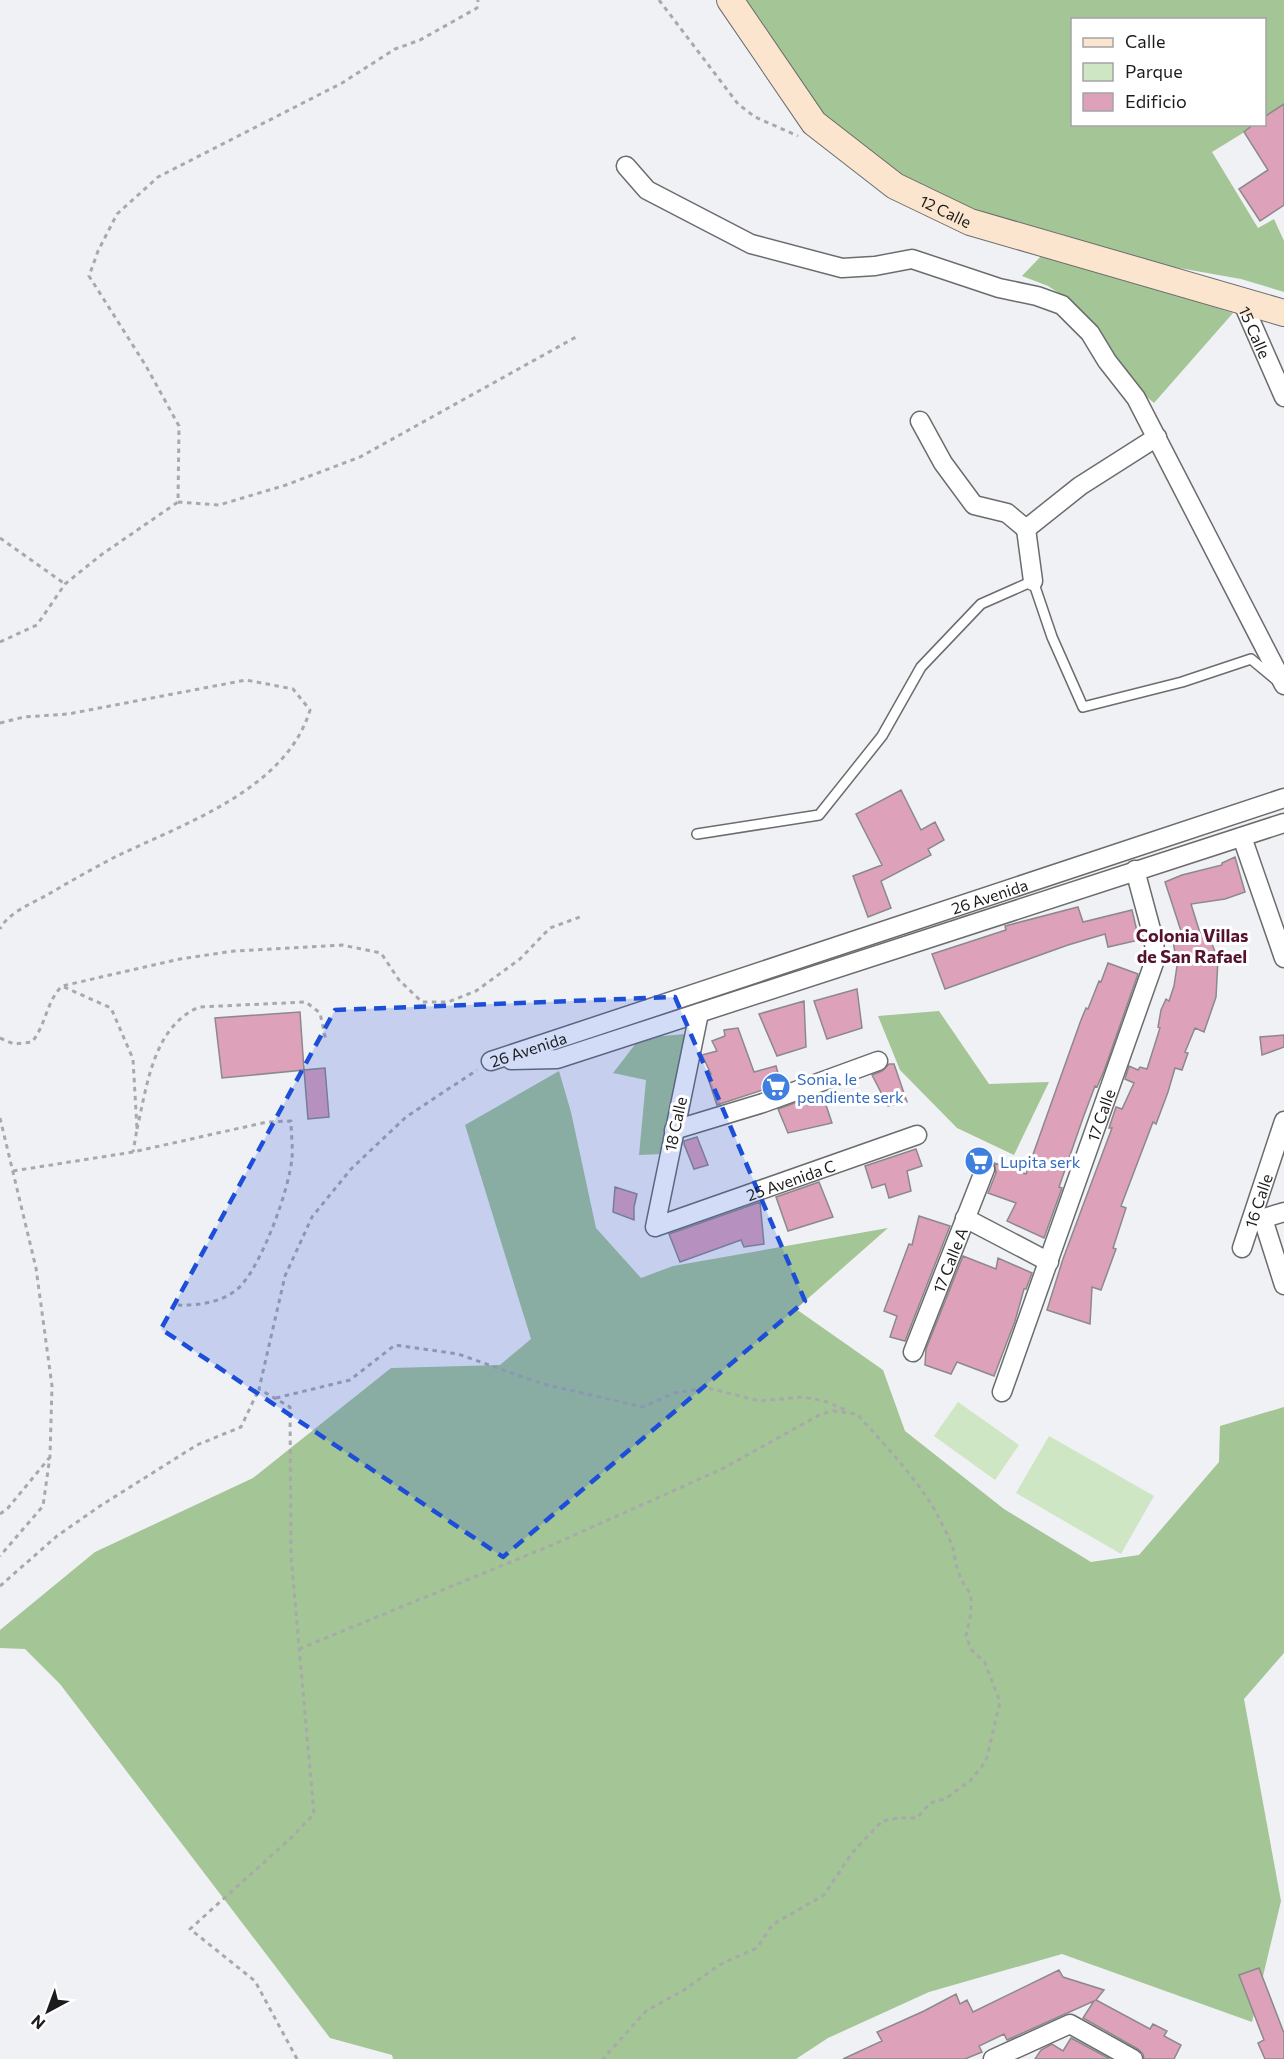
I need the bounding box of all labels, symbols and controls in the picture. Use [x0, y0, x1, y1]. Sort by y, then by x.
legend [1071, 18, 1266, 126]
text: Calle [1125, 30, 1165, 52]
text: Parque [1125, 60, 1183, 82]
text: Edificio [1125, 90, 1187, 112]
street label: 12 Calle [917, 190, 975, 231]
street label: 15 Calle [1236, 303, 1275, 361]
street label: 26 Avenida [949, 874, 1030, 917]
district label: Colonia Villas de San Rafael [1136, 924, 1248, 967]
street label: 26 Avenida [487, 1027, 569, 1070]
place label: Sonia. le pendiente serk [797, 1069, 904, 1106]
supermarket icon: Sonia. le pendiente serk [760, 1071, 792, 1103]
street label: 17 Calle [1082, 1086, 1118, 1144]
street label: 18 Calle [660, 1095, 690, 1153]
supermarket icon: Lupita serk [963, 1145, 995, 1177]
place label: Lupita serk [1000, 1152, 1081, 1171]
street label: 25 Avenida C [743, 1155, 837, 1204]
street label: 16 Calle [1240, 1171, 1275, 1230]
street label: 17 Calle A [928, 1225, 971, 1295]
north arrow [18, 1981, 78, 2041]
text: N [27, 2012, 49, 2034]

